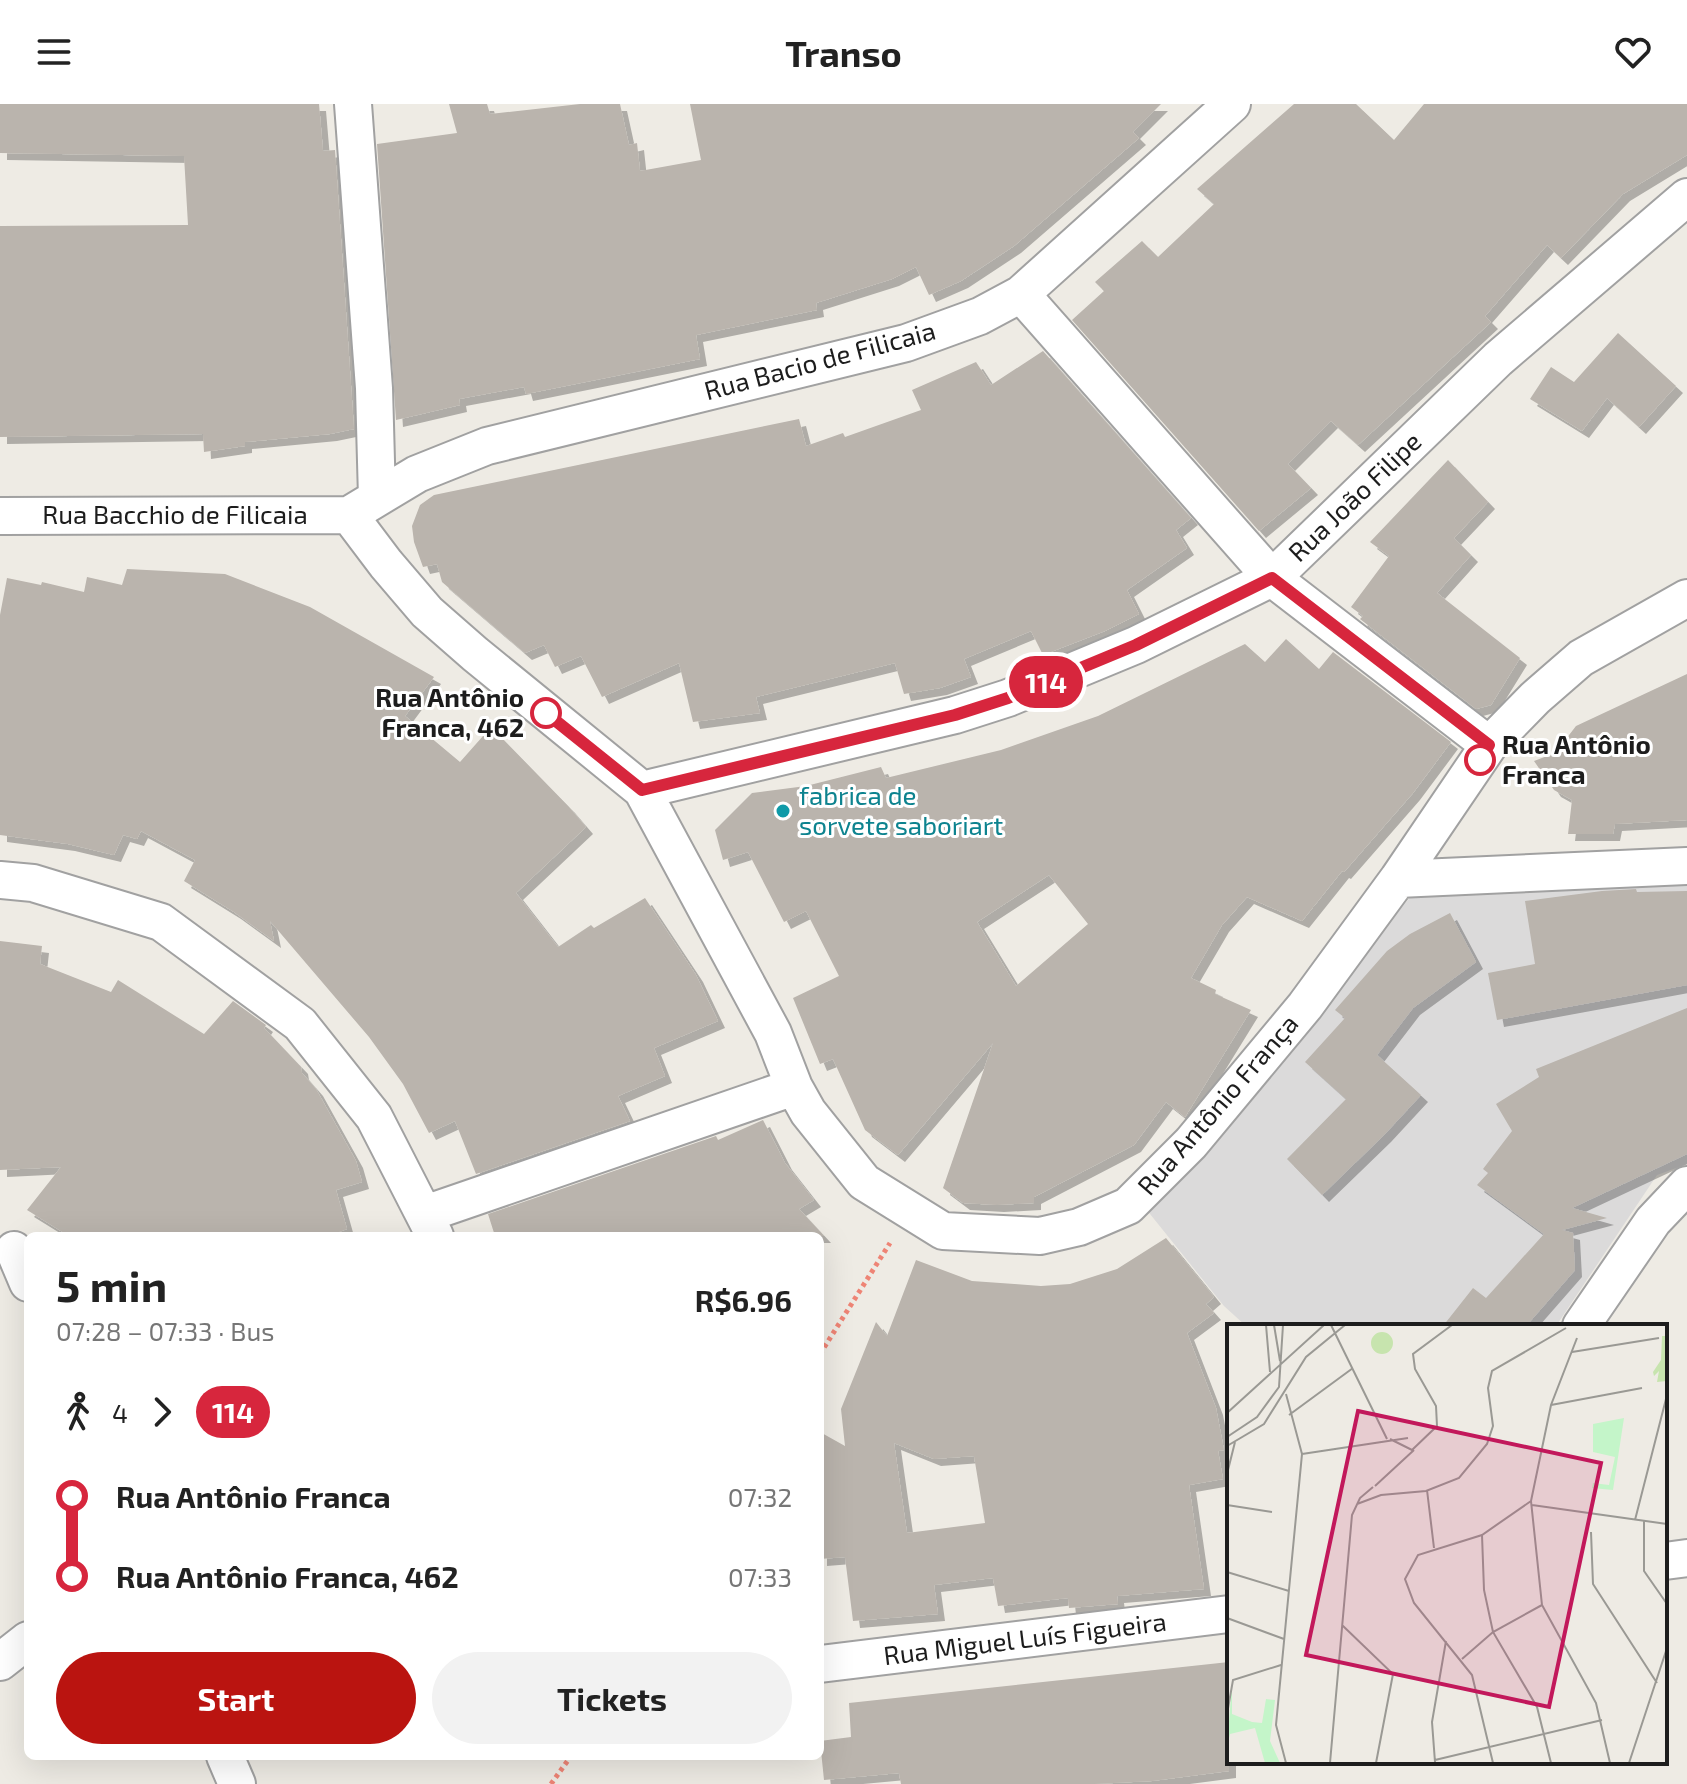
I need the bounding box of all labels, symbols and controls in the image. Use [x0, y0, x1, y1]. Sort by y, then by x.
icon: menu [32, 30, 76, 74]
icon: heart [1611, 30, 1655, 74]
text: Transo [785, 31, 902, 74]
street label: Rua Bacio de Filicaia [701, 314, 939, 405]
street label: Rua João Filipe [1281, 425, 1427, 567]
street label: Rua Bacchio de Filicaia [42, 498, 308, 529]
line badge: 114 [1000, 656, 1092, 708]
text: 114 [1025, 665, 1067, 699]
place label: Rua Antônio Franca, 462 [375, 681, 524, 742]
marker: Rua Antônio Franca, 462 [531, 698, 561, 728]
place label: Rua Antônio Franca [1502, 728, 1651, 789]
marker: Rua Antônio Franca [1465, 745, 1495, 775]
place label: fabrica de sorvete saboriart [799, 779, 1003, 840]
marker: fabrica de sorvete saboriart [774, 802, 792, 820]
street label: Rua Antônio França [1130, 1008, 1305, 1202]
text: 5 min [56, 1258, 167, 1311]
text: R$6.96 [695, 1282, 792, 1318]
text: 07:28 – 07:33 · Bus [56, 1315, 274, 1346]
inset map [1227, 1324, 1667, 1764]
icon: walk [56, 1390, 100, 1434]
icon: forward [140, 1390, 184, 1434]
text: 114 [212, 1395, 254, 1429]
text: 4 [112, 1397, 128, 1428]
text: Rua Antônio Franca [116, 1478, 391, 1514]
text: 07:32 [728, 1481, 792, 1512]
text: Rua Antônio Franca, 462 [116, 1558, 459, 1594]
text: 07:33 [728, 1561, 792, 1592]
street label: Rua Miguel Luís Figueira [882, 1605, 1168, 1670]
button: Start [56, 1652, 416, 1744]
button: Tickets [432, 1652, 792, 1744]

